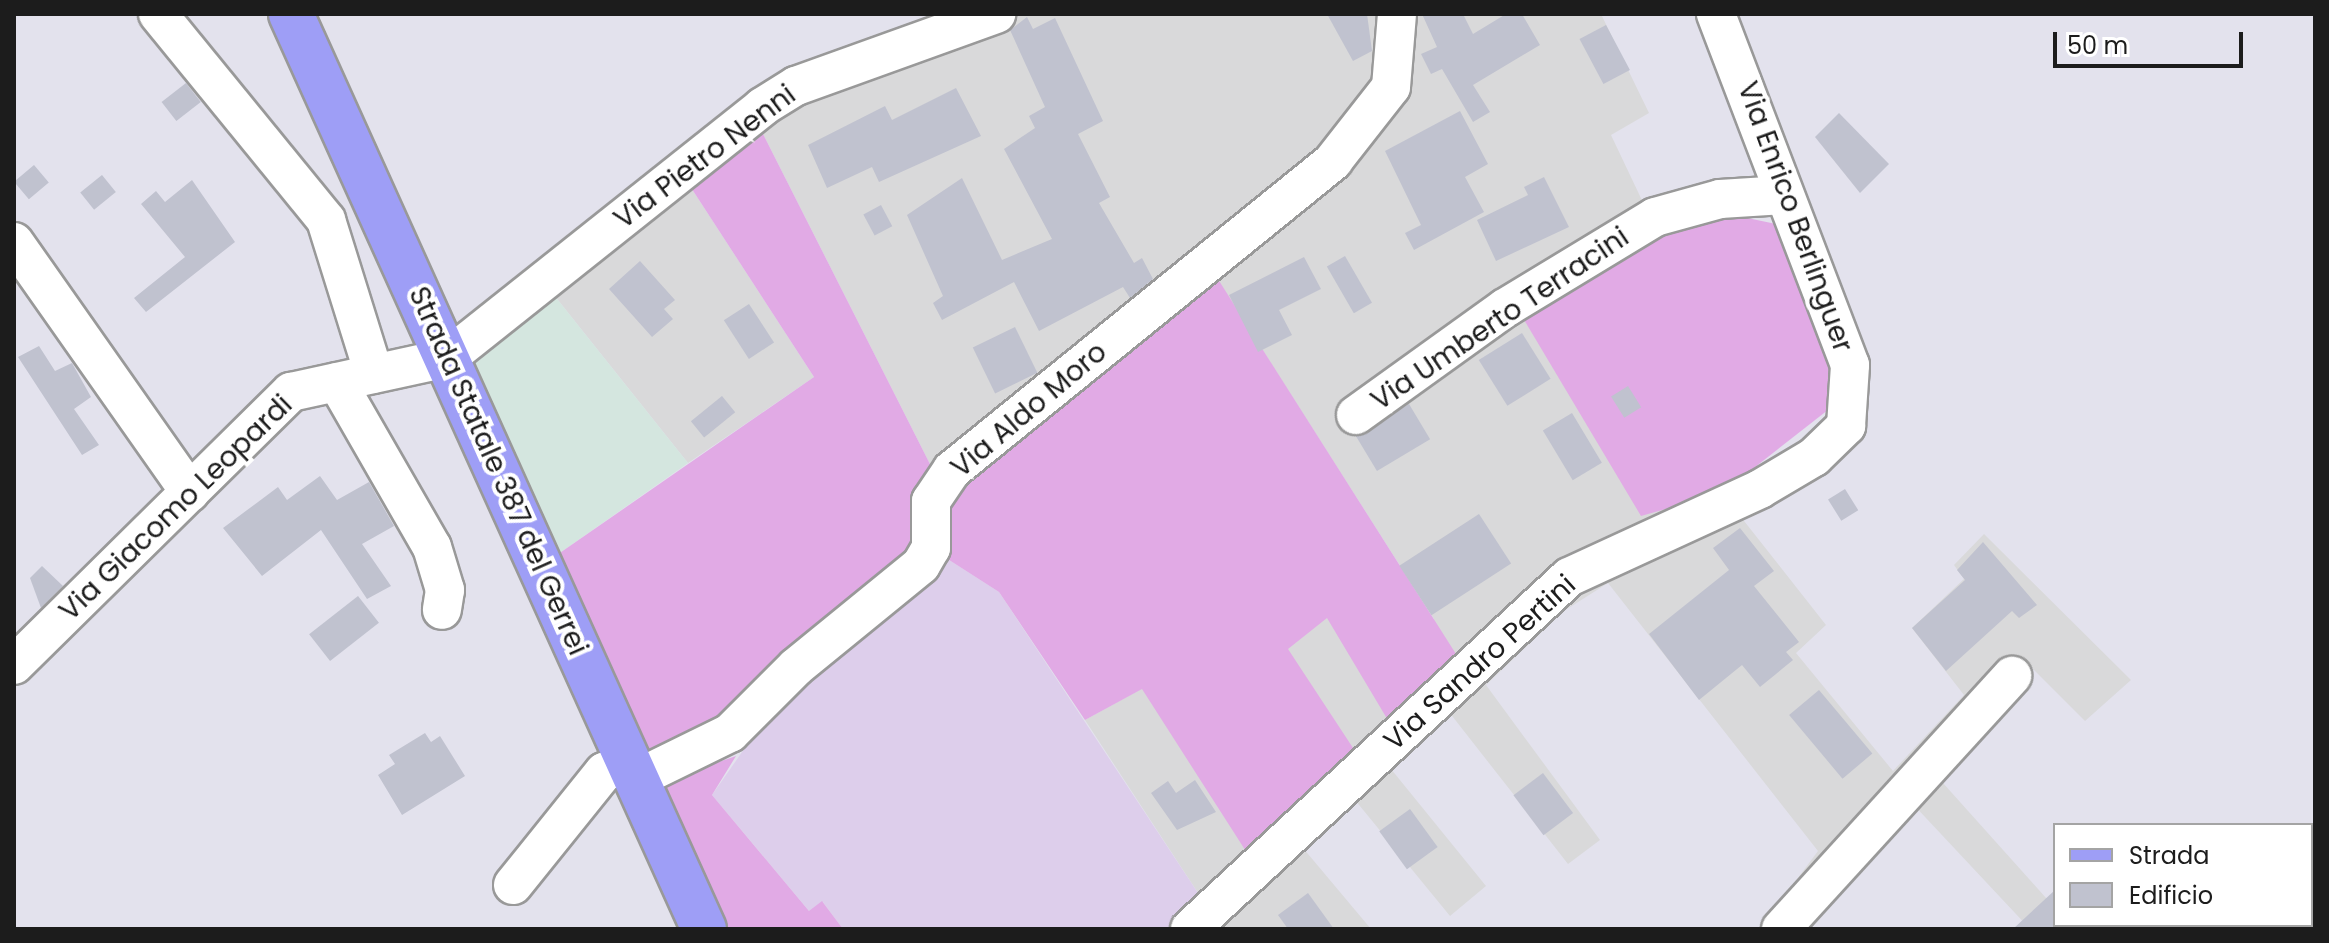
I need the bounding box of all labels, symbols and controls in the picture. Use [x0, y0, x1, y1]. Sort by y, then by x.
scale bar [2057, 16, 2247, 66]
text: 50 m [2067, 29, 2128, 62]
street label: Via Enrico Berlinguer [1730, 77, 1860, 357]
street label: Via Pietro Nenni [608, 78, 802, 236]
street label: Via Umberto Terracini [1365, 220, 1635, 418]
street label: Strada Statale 387 del Gerrei [401, 282, 595, 660]
street label: Via Aldo Moro [944, 335, 1114, 485]
street label: Via Giacomo Leopardi [53, 388, 299, 628]
street label: Via Sandro Pertini [1377, 568, 1583, 758]
legend [2053, 823, 2313, 927]
text: Strada [2129, 839, 2209, 872]
text: Edificio [2129, 879, 2213, 912]

